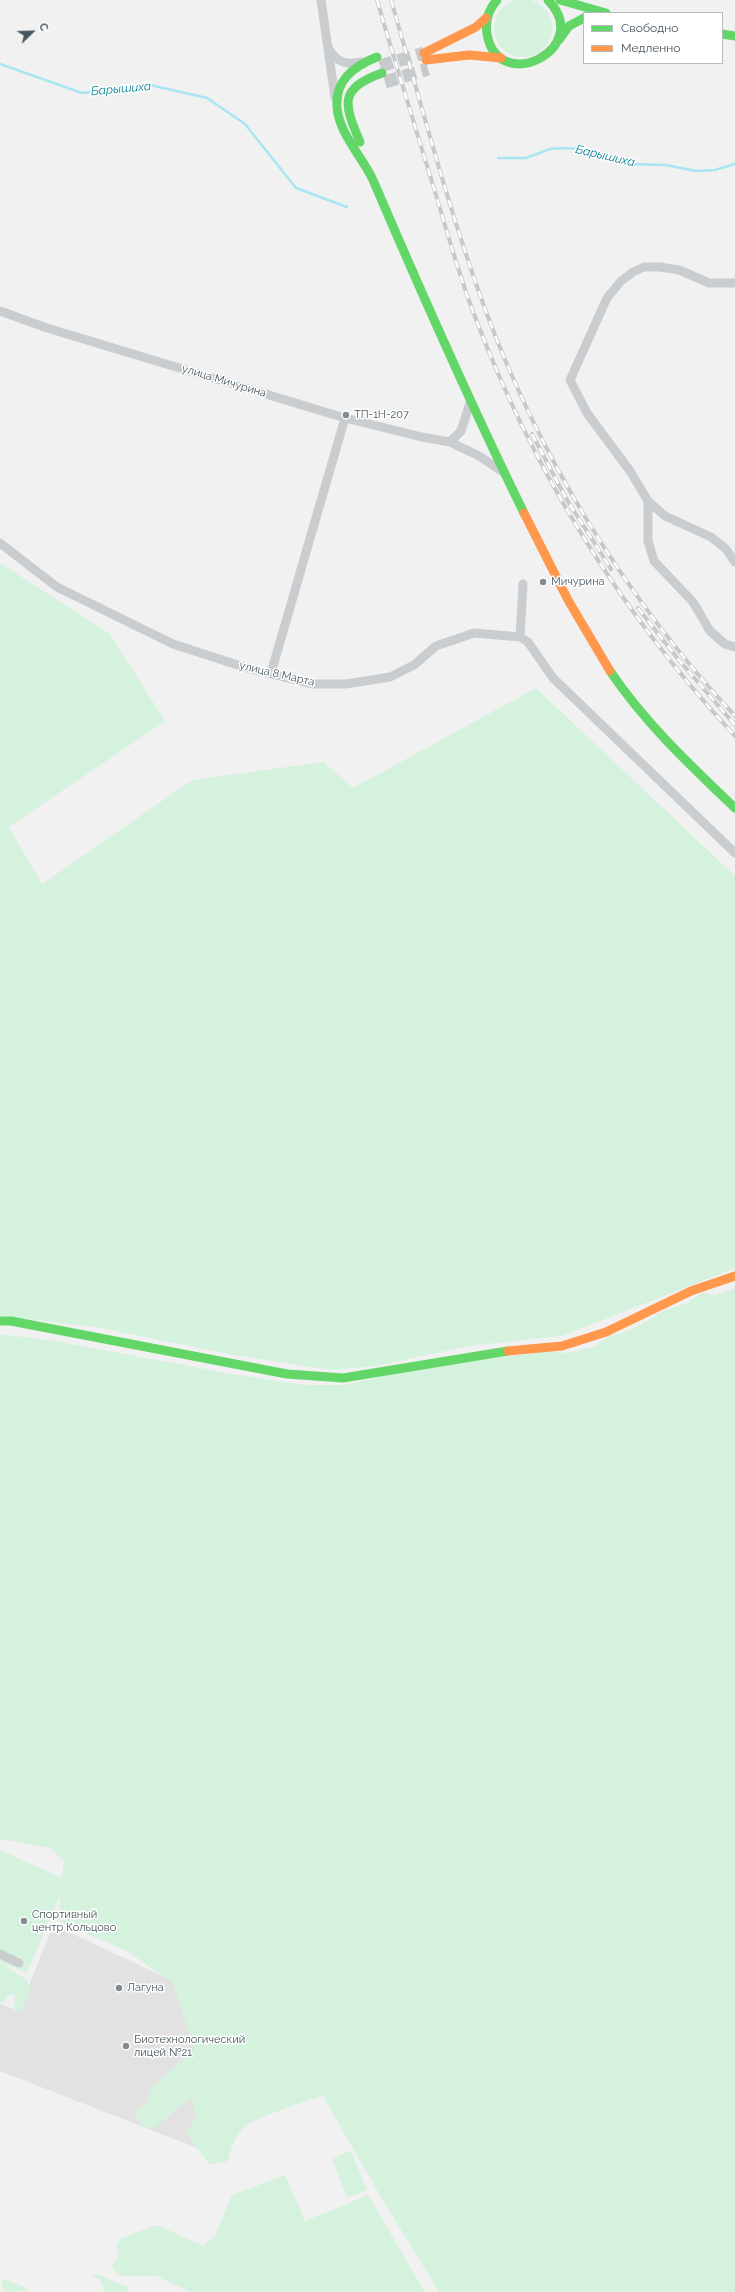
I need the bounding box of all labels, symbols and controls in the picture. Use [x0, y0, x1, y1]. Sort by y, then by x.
north arrow [12, 12, 52, 52]
legend [583, 12, 723, 64]
text: С [36, 21, 51, 33]
text: Свободно [621, 21, 678, 35]
text: Медленно [621, 41, 680, 55]
water label: Барышиха [90, 79, 152, 99]
water label: Барышиха [574, 142, 636, 170]
street label: улица Мичурина [180, 362, 268, 400]
place label: ТП-1Н-207 [354, 408, 409, 422]
marker: ТП-1Н-207 [341, 410, 351, 420]
place label: Мичурина [551, 575, 605, 589]
marker: Мичурина [538, 577, 548, 587]
street label: улица 8 Марта [238, 659, 316, 689]
place label: Спортивный центр Кольцово [32, 1908, 116, 1934]
marker: Спортивный центр Кольцово [19, 1916, 29, 1926]
place label: Лагуна [127, 1981, 164, 1995]
marker: Лагуна [114, 1983, 124, 1993]
place label: Биотехнологический лицей №21 [134, 2033, 245, 2059]
marker: Биотехнологический лицей №21 [121, 2041, 131, 2051]

